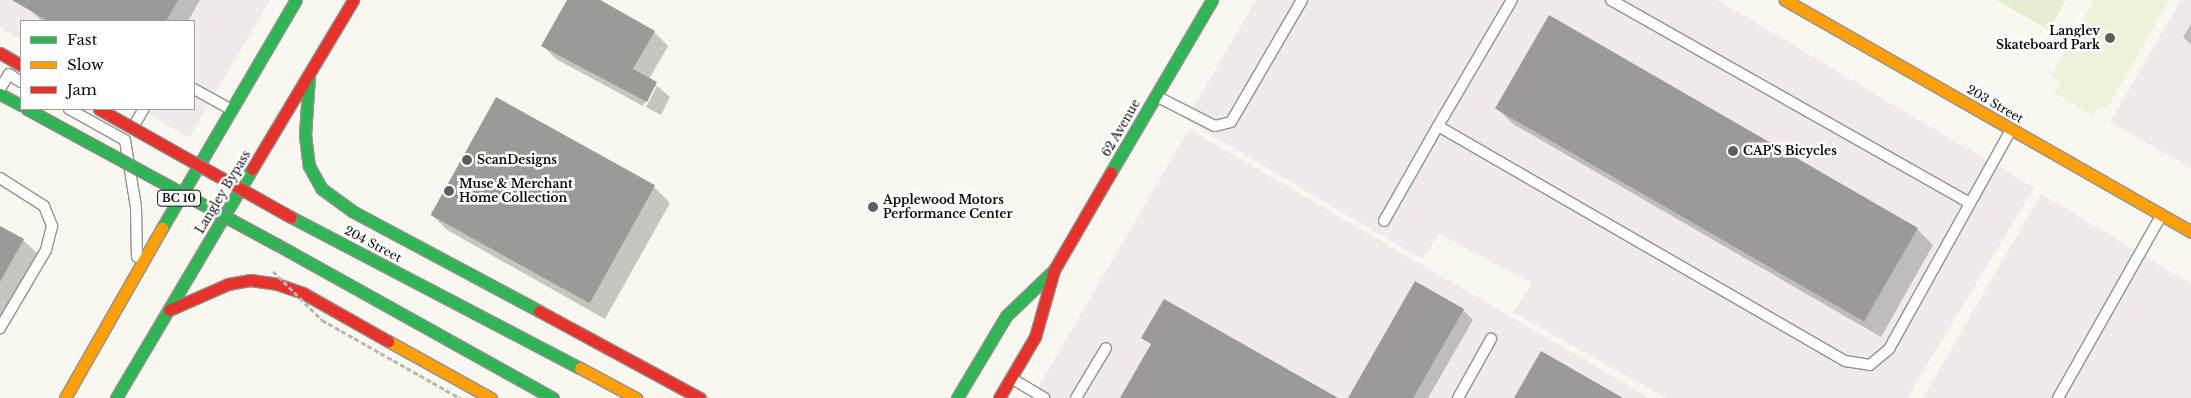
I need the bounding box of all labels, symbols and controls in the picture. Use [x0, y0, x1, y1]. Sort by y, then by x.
legend [20, 20, 195, 110]
place label: Langley Skateboard Park [1996, 24, 2100, 52]
text: Fast [67, 30, 97, 49]
marker: Langley Skateboard Park [2104, 32, 2116, 44]
text: Slow [67, 55, 104, 74]
text: Jam [67, 80, 97, 99]
street label: 203 Street [1964, 82, 2026, 126]
street label: 62 Avenue [1099, 97, 1143, 159]
place label: CAP'S Bicycles [1743, 144, 1837, 158]
marker: CAP'S Bicycles [1727, 145, 1739, 157]
street label: Langley Bypass [192, 148, 254, 236]
place label: ScanDesigns [477, 153, 557, 167]
marker: ScanDesigns [461, 154, 473, 166]
place label: Muse & Merchant Home Collection [459, 177, 573, 205]
marker: Muse & Merchant Home Collection [443, 185, 455, 197]
road number: BC 10 [156, 190, 202, 207]
place label: Applewood Motors Performance Center [883, 193, 1012, 221]
marker: Applewood Motors Performance Center [867, 201, 879, 213]
street label: 204 Street [342, 223, 404, 265]

